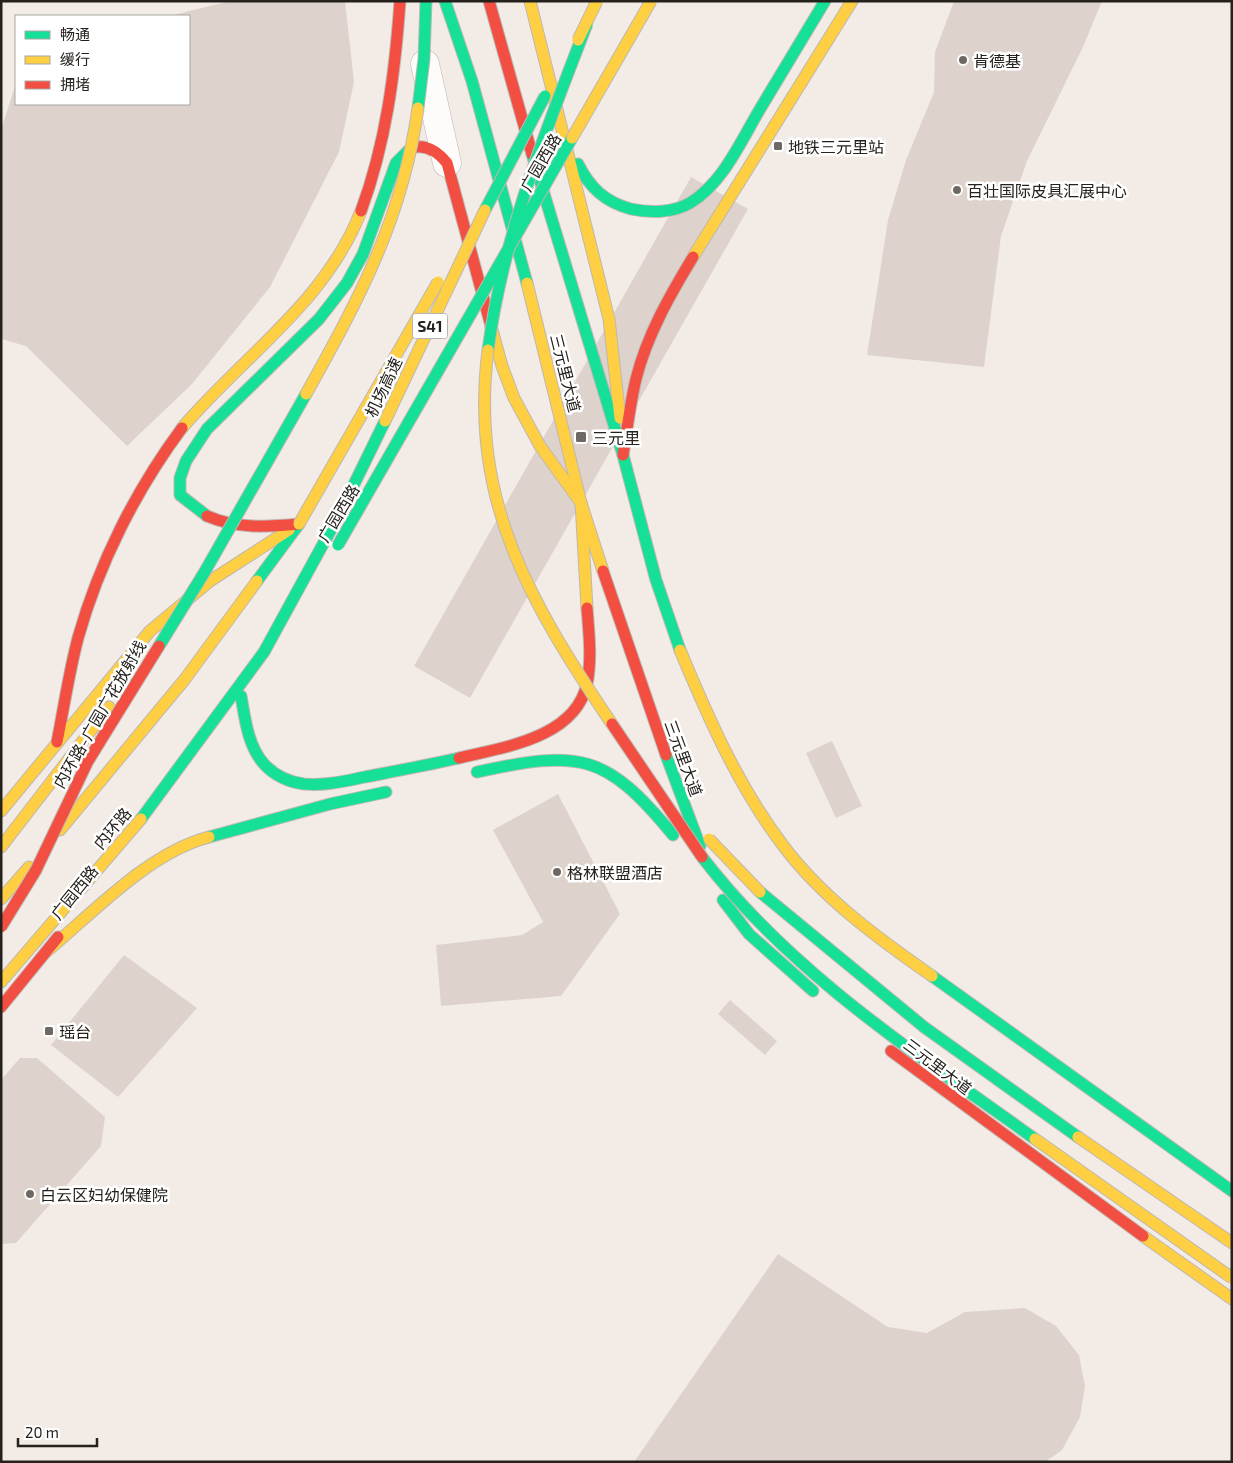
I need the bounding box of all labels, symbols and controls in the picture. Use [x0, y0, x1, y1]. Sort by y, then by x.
legend [15, 15, 190, 105]
text: 畅通 [60, 25, 90, 43]
text: 缓行 [60, 50, 90, 68]
place label: 肯德基 [973, 51, 1021, 70]
marker: 肯德基 [957, 54, 969, 66]
text: 拥堵 [60, 75, 90, 93]
street label: 广园西路 [516, 130, 564, 194]
place label: 地铁三元里站 [788, 137, 884, 156]
marker: 地铁三元里站 [772, 140, 784, 152]
place label: 百壮国际皮具汇展中心 [967, 181, 1127, 200]
marker: 百壮国际皮具汇展中心 [951, 184, 963, 196]
road number: S41 [412, 314, 448, 338]
street label: 三元里大道 [547, 332, 585, 414]
street label: 机场高速 [361, 354, 405, 420]
place label: 三元里 [592, 428, 640, 447]
marker: 三元里 [574, 430, 588, 444]
street label: 广园西路 [313, 481, 363, 545]
street label: 内环路-广园广花放射线 [49, 637, 149, 791]
street label: 三元里大道 [661, 717, 707, 799]
street label: 内环路 [89, 804, 135, 852]
street label: 广园西路 [46, 861, 102, 923]
place label: 格林联盟酒店 [567, 863, 663, 882]
marker: 格林联盟酒店 [551, 866, 563, 878]
place label: 瑶台 [59, 1022, 91, 1041]
marker: 瑶台 [43, 1025, 55, 1037]
street label: 三元里大道 [900, 1034, 976, 1098]
place label: 白云区妇幼保健院 [40, 1185, 168, 1204]
marker: 白云区妇幼保健院 [24, 1188, 36, 1200]
scale bar [18, 1416, 96, 1448]
text: 20 m [25, 1423, 59, 1441]

